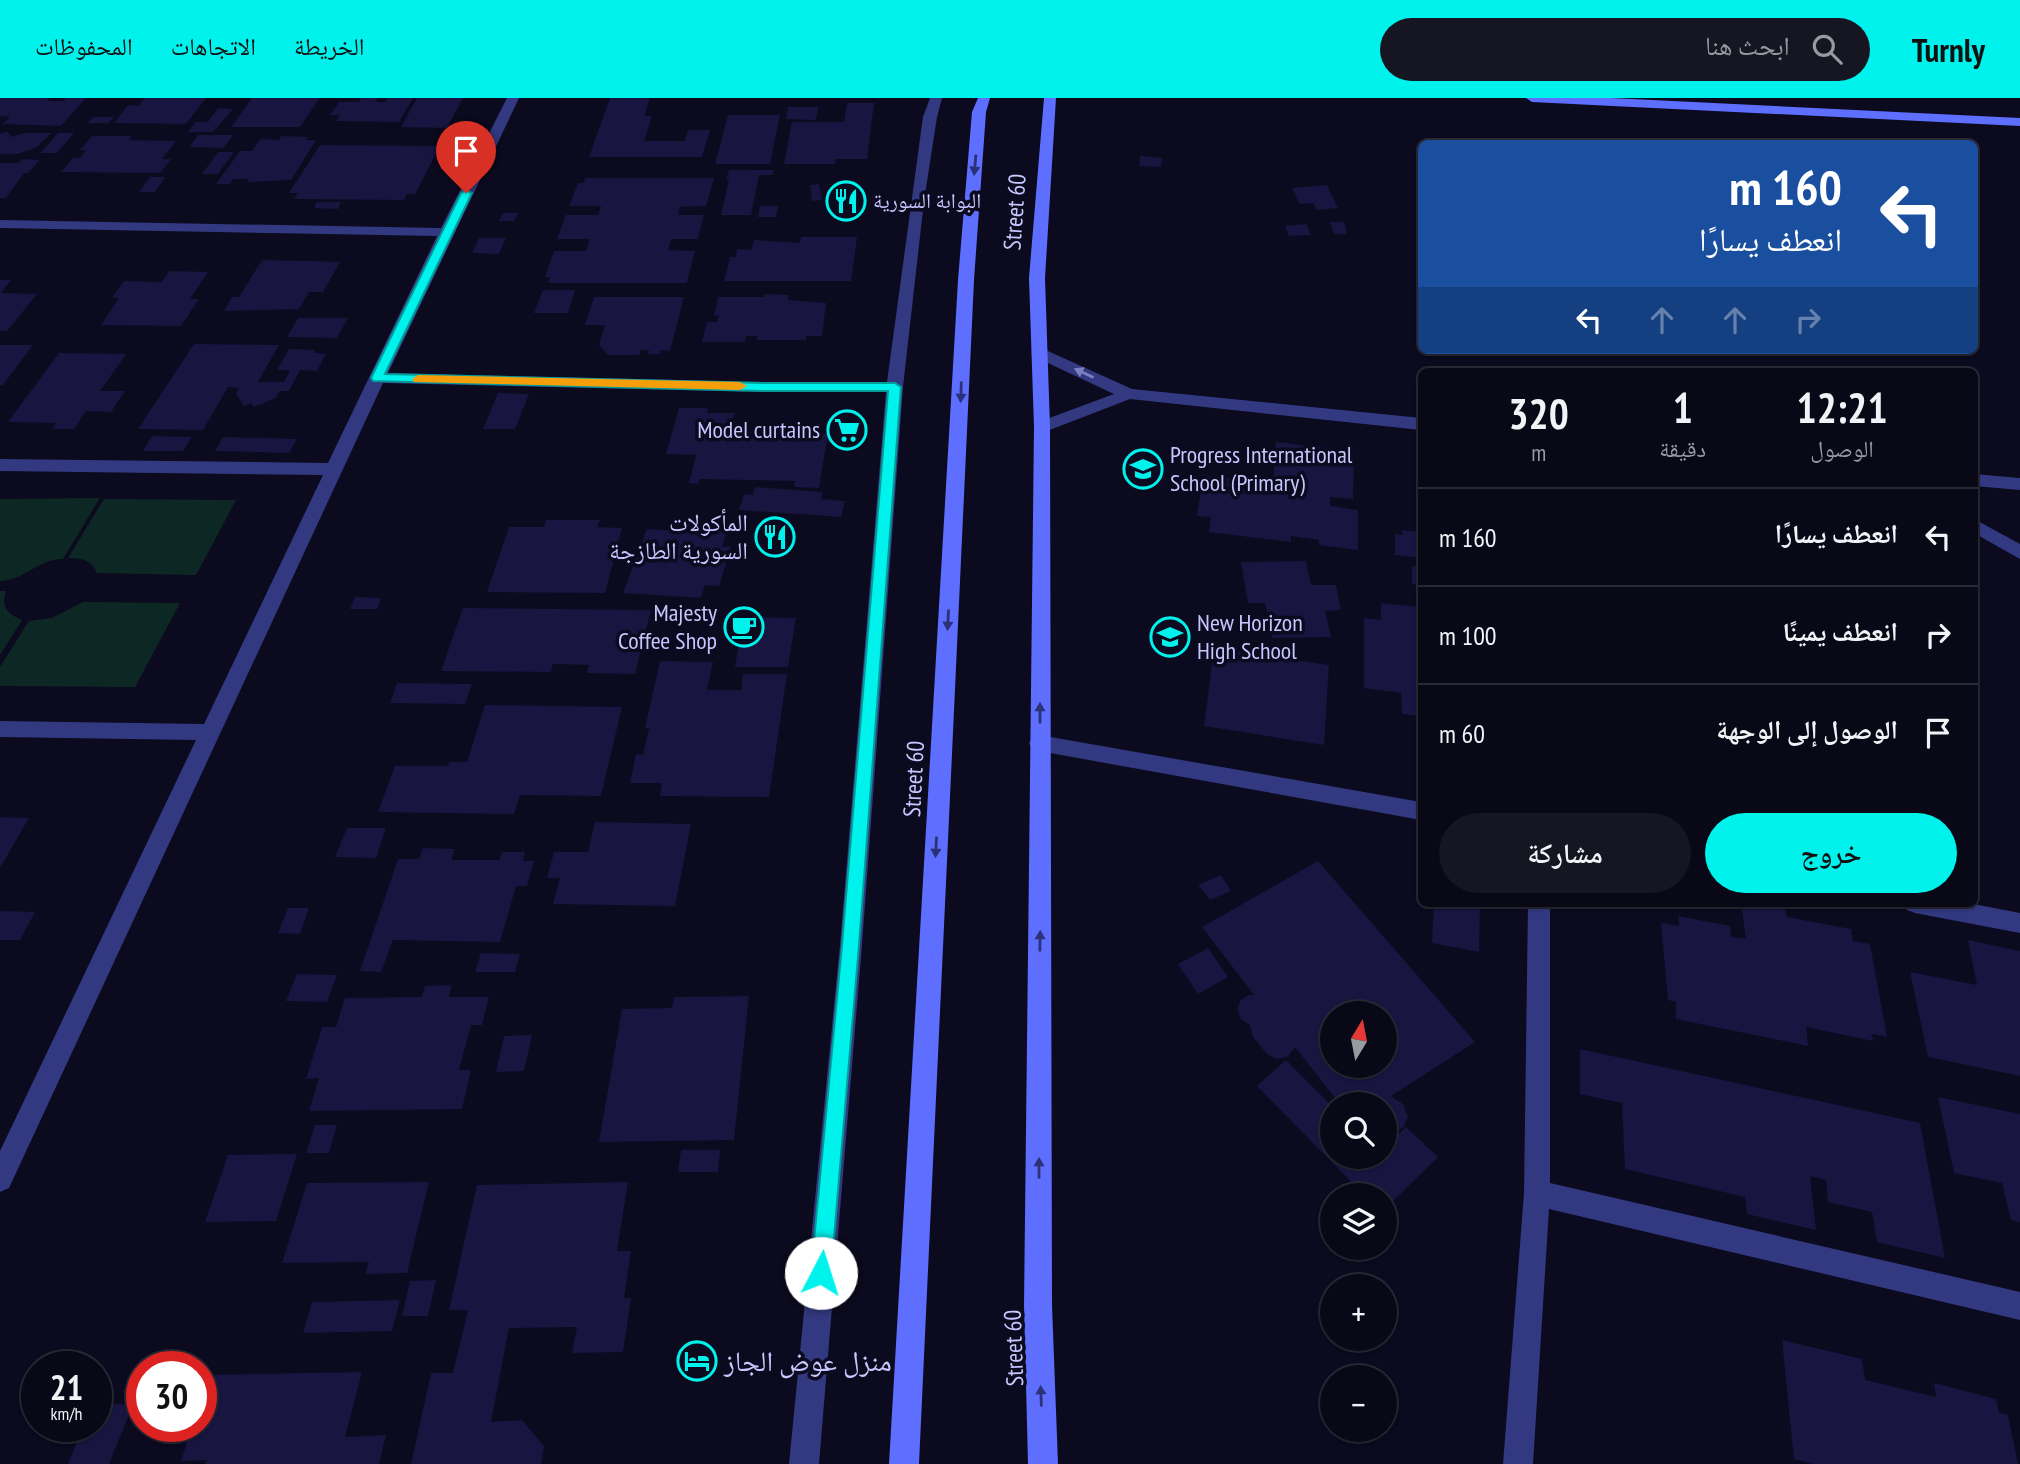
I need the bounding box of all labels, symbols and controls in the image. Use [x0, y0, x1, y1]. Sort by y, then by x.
search box [1380, 18, 1870, 81]
text: Turnly [1912, 28, 1985, 71]
text: ابحث هنا [1705, 29, 1790, 62]
icon: search [1808, 30, 1846, 68]
text: المحفوظات [35, 31, 133, 62]
text: الاتجاهات [171, 31, 256, 62]
text: الخريطة [294, 31, 365, 62]
pin [436, 121, 496, 193]
icon: arrive [447, 132, 485, 170]
one-way arrow [969, 155, 980, 177]
text: 160 m [1729, 155, 1842, 219]
icon: left [1866, 168, 1957, 259]
street label: Street 60 [996, 173, 1033, 251]
restaurant icon: البوابة السورية [825, 180, 867, 222]
place label: البوابة السورية [873, 187, 981, 214]
text: انعطف يسارًا [1699, 218, 1842, 260]
icon: left [1570, 301, 1608, 339]
icon: ahead [1643, 301, 1681, 339]
icon: ahead [1716, 301, 1754, 339]
icon: right [1789, 301, 1827, 339]
one-way arrow [1074, 367, 1094, 379]
text: 1 [1673, 380, 1693, 435]
text: 12:21 [1797, 380, 1887, 435]
one-way arrow [955, 382, 966, 404]
text: 320 [1509, 386, 1569, 441]
supermarket icon: Model curtains [826, 409, 868, 451]
place label: Model curtains [697, 414, 820, 445]
text: دقيقة [1659, 434, 1706, 463]
text: الوصول [1810, 434, 1874, 463]
text: m [1531, 438, 1546, 467]
place label: Progress International School (Primary) [1170, 439, 1353, 498]
school or university icon: Progress International School (Primary) [1122, 448, 1164, 490]
place label: المأكولات السورية الطازجة [609, 507, 748, 566]
restaurant icon: المأكولات السورية الطازجة [754, 516, 796, 558]
text: انعطف يسارًا [1775, 517, 1898, 550]
icon: left [1919, 518, 1957, 556]
text: 160 m [1439, 521, 1497, 554]
place label: Majesty Coffee Shop [618, 597, 717, 656]
cafe icon: Majesty Coffee Shop [723, 606, 765, 648]
place label: New Horizon High School [1197, 607, 1303, 666]
one-way arrow [943, 609, 954, 631]
text: انعطف يمينًا [1782, 615, 1898, 648]
school or university icon: New Horizon High School [1149, 616, 1191, 658]
icon: right [1919, 616, 1957, 654]
text: 100 m [1439, 619, 1497, 652]
one-way arrow [1034, 702, 1046, 724]
text: الوصول إلى الوجهة [1716, 713, 1898, 746]
icon: arrive [1919, 714, 1957, 752]
text: 60 m [1439, 717, 1485, 750]
street label: Street 60 [896, 740, 931, 818]
button: مشاركة [1439, 813, 1691, 893]
button: خروج [1705, 813, 1957, 893]
one-way arrow [931, 836, 942, 858]
one-way arrow [1034, 930, 1046, 952]
north arrow [1320, 1001, 1396, 1078]
map controls [1320, 1001, 1397, 1442]
button: search [1320, 1092, 1397, 1169]
one-way arrow [1033, 1157, 1045, 1179]
button: layers [1320, 1183, 1397, 1260]
position arrow [784, 1236, 858, 1310]
button: + [1320, 1274, 1397, 1351]
street label: Street 60 [997, 1309, 1030, 1387]
hotel icon: منزل عوض الجاز [676, 1340, 718, 1382]
place label: منزل عوض الجاز [723, 1342, 892, 1379]
speed limit sign: 30 [126, 1351, 217, 1442]
text: 21 [50, 1364, 83, 1410]
button: − [1320, 1365, 1397, 1442]
one-way arrow [1036, 1385, 1047, 1407]
text: km/h [51, 1402, 82, 1425]

